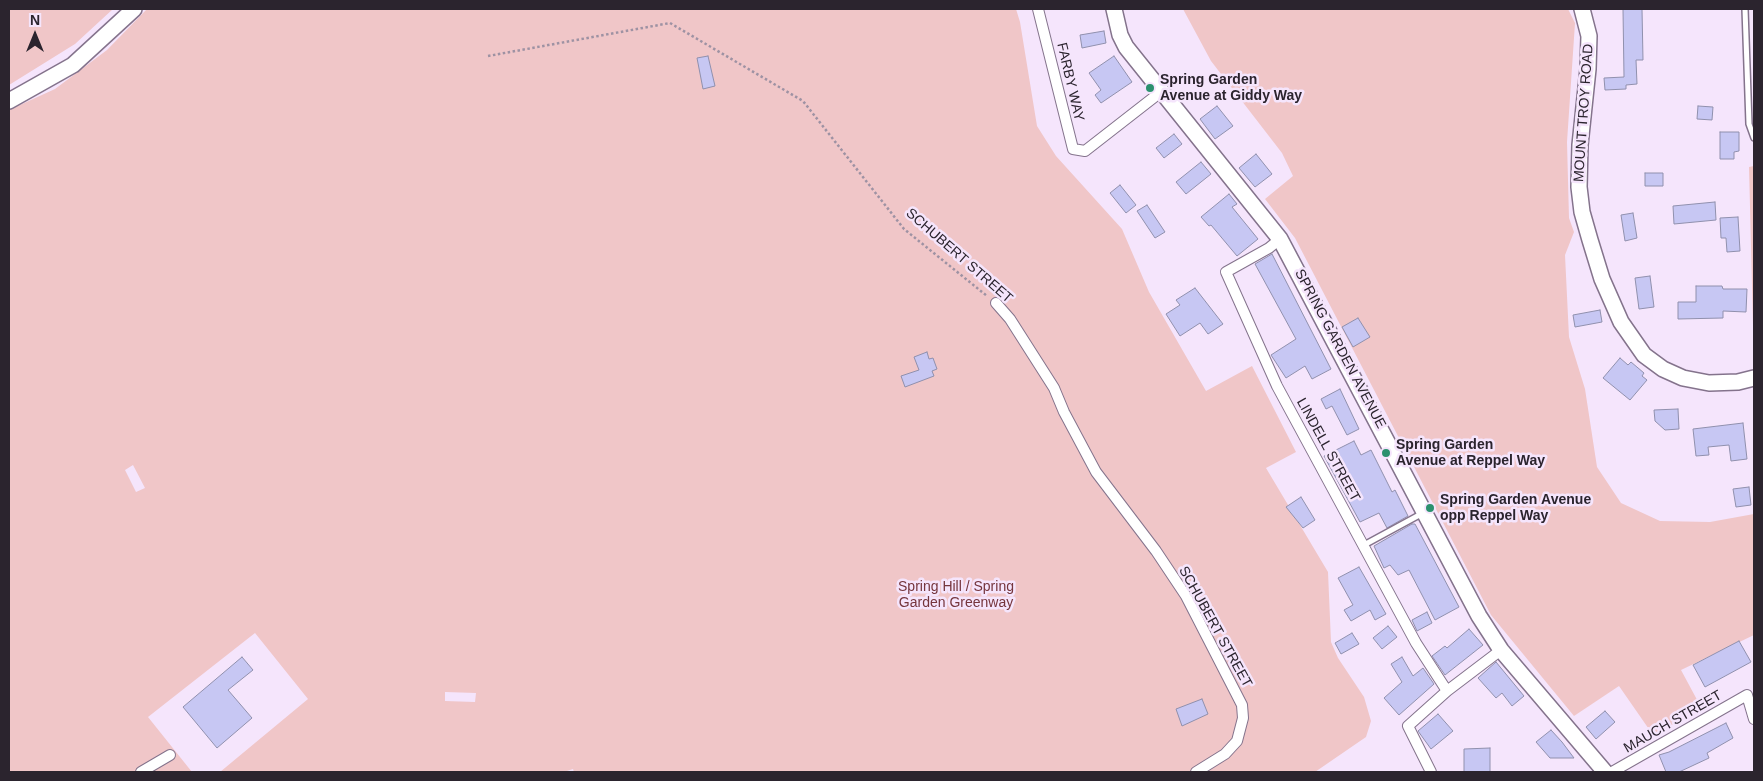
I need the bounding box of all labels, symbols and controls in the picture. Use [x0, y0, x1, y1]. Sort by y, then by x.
north arrow [10, 10, 60, 60]
text: N [30, 12, 40, 28]
street label: FARBY WAY [1053, 41, 1087, 123]
street label: MOUNT TROY ROAD [1571, 43, 1597, 183]
place label: Spring Garden Avenue at Giddy Way [1160, 72, 1302, 104]
marker: Spring Garden Avenue at Giddy Way [1144, 82, 1156, 94]
street label: SCHUBERT STREET [902, 205, 1016, 307]
street label: SPRING GARDEN AVENUE [1291, 267, 1389, 431]
street label: LINDELL STREET [1293, 395, 1363, 505]
place label: Spring Garden Avenue at Reppel Way [1396, 437, 1545, 470]
marker: Spring Garden Avenue at Reppel Way [1380, 447, 1392, 459]
place label: Spring Garden Avenue opp Reppel Way [1440, 492, 1591, 524]
marker: Spring Garden Avenue opp Reppel Way [1424, 502, 1436, 514]
street label: SCHUBERT STREET [1175, 564, 1255, 690]
park label: Spring Hill / Spring Garden Greenway [898, 579, 1014, 612]
street label: MAUCH STREET [1621, 687, 1725, 757]

